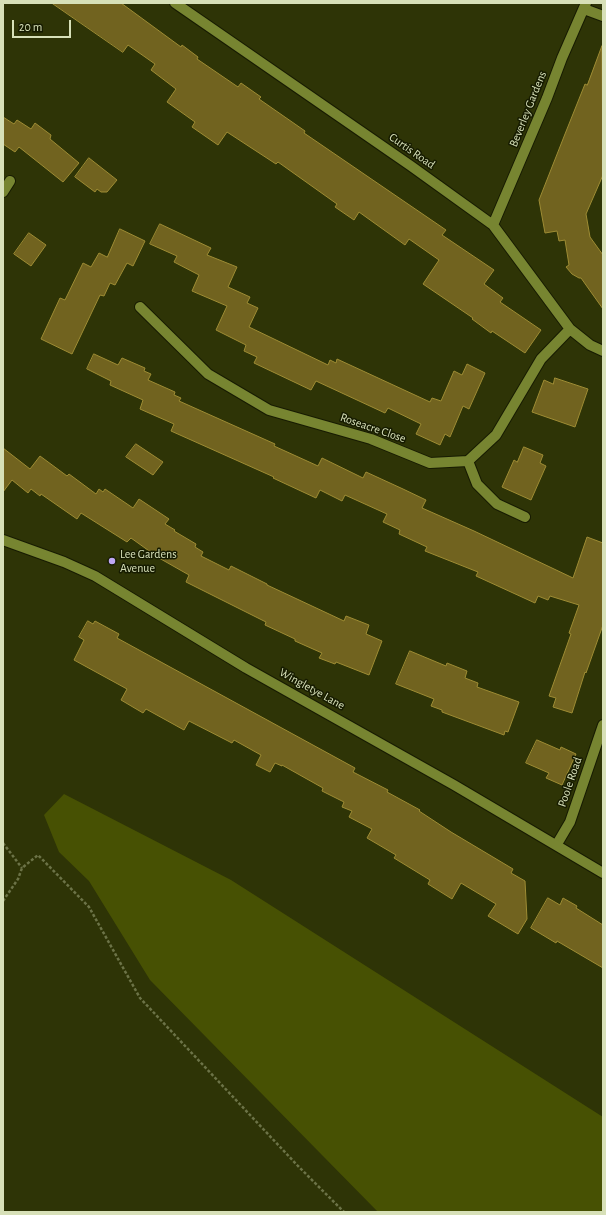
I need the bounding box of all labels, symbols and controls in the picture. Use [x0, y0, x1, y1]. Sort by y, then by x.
scale bar [14, 12, 73, 38]
text: 20 m [19, 21, 42, 33]
street label: Beverley Gardens [506, 69, 550, 149]
street label: Curtis Road [386, 130, 438, 172]
street label: Roseacre Close [338, 410, 408, 446]
place label: Lee Gardens Avenue [120, 547, 177, 575]
marker: Lee Gardens Avenue [107, 556, 117, 566]
street label: Wingletye Lane [277, 665, 347, 713]
street label: Poole Road [555, 755, 585, 809]

